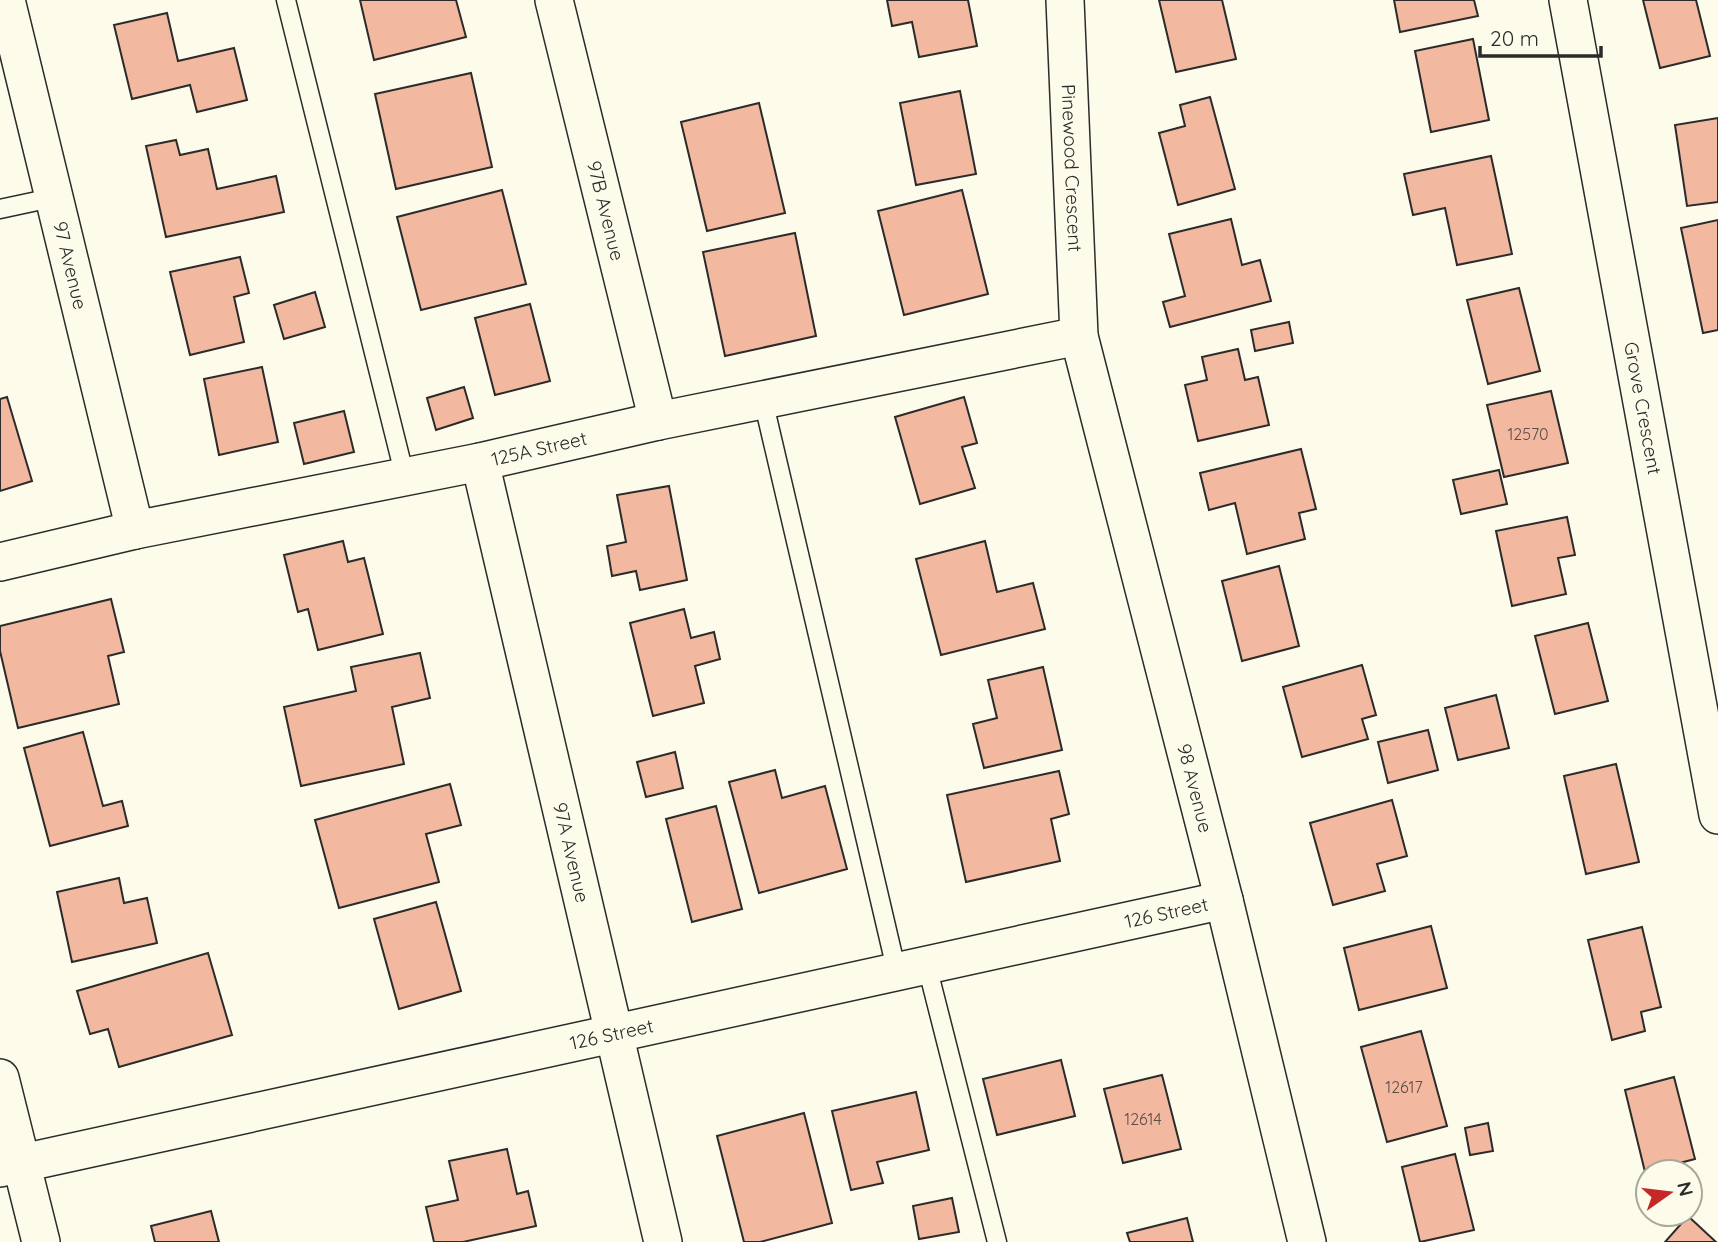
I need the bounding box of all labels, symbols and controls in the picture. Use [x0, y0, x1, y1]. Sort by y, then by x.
scale bar [1480, 14, 1601, 58]
text: 20 m [1490, 25, 1539, 51]
street label: Pinewood Crescent [1057, 83, 1087, 252]
street label: 97B Avenue [582, 158, 630, 263]
street label: 97 Avenue [48, 219, 93, 312]
street label: Grove Crescent [1619, 340, 1667, 476]
house number: 12570 [1507, 424, 1549, 444]
street label: 125A Street [489, 426, 589, 471]
street label: 98 Avenue [1172, 741, 1218, 835]
street label: 97A Avenue [548, 800, 595, 905]
street label: 126 Street [1122, 892, 1210, 933]
street label: 126 Street [567, 1013, 656, 1055]
house number: 12617 [1385, 1077, 1423, 1097]
house number: 12614 [1124, 1109, 1162, 1129]
north arrow [1634, 1158, 1704, 1228]
text: N [1672, 1179, 1699, 1199]

